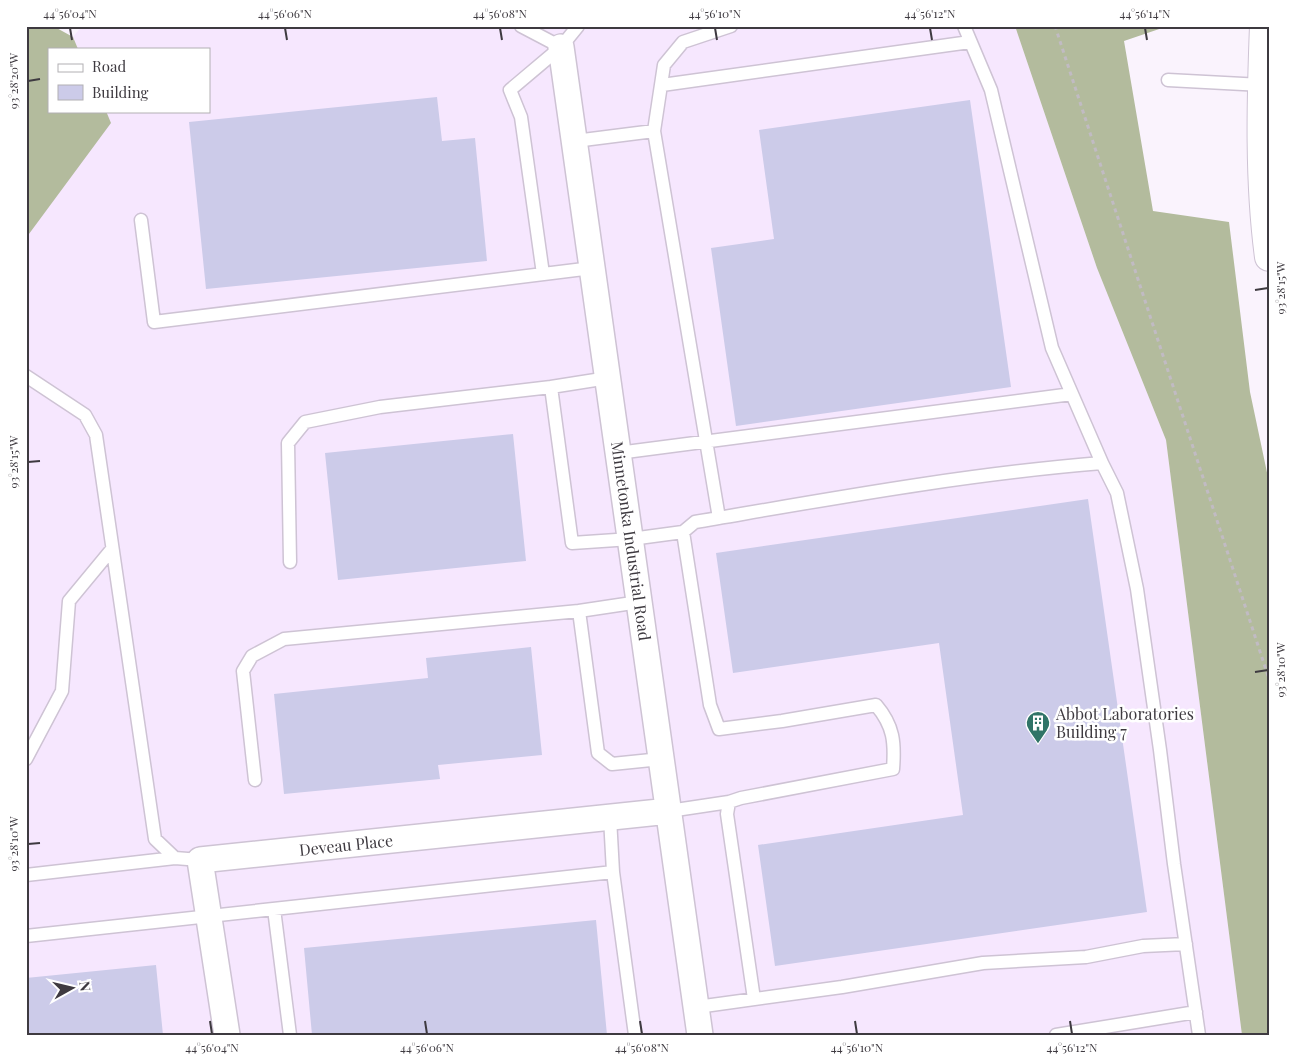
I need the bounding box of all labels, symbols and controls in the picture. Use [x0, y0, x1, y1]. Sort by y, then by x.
text: 44°56'04"N [43, 5, 97, 21]
text: 44°56'06"N [258, 5, 312, 21]
text: 44°56'08"N [473, 5, 528, 21]
text: 44°56'10"N [689, 5, 742, 21]
text: 44°56'12"N [905, 5, 956, 21]
text: 44°56'14"N [1120, 5, 1171, 21]
legend [48, 48, 210, 112]
text: 93°28'20"W [5, 53, 21, 109]
text: Road [92, 56, 126, 76]
text: Building [92, 82, 149, 102]
text: 93°28'15"W [1272, 261, 1288, 314]
text: 93°28'15"W [5, 435, 21, 488]
street label: Minnetonka Industrial Road [607, 440, 656, 642]
text: 93°28'10"W [1272, 642, 1288, 698]
place label: Abbot Laboratories Building 7 [1055, 703, 1194, 742]
building icon: Abbot Laboratories Building 7 [1025, 710, 1051, 744]
text: 93°28'10"W [5, 816, 21, 872]
street label: Deveau Place [298, 829, 394, 860]
north arrow [48, 964, 98, 1014]
text: N [75, 980, 95, 992]
text: 44°56'04"N [185, 1039, 239, 1055]
text: 44°56'06"N [400, 1039, 454, 1055]
text: 44°56'08"N [615, 1039, 670, 1055]
text: 44°56'10"N [831, 1039, 884, 1055]
text: 44°56'12"N [1047, 1039, 1098, 1055]

